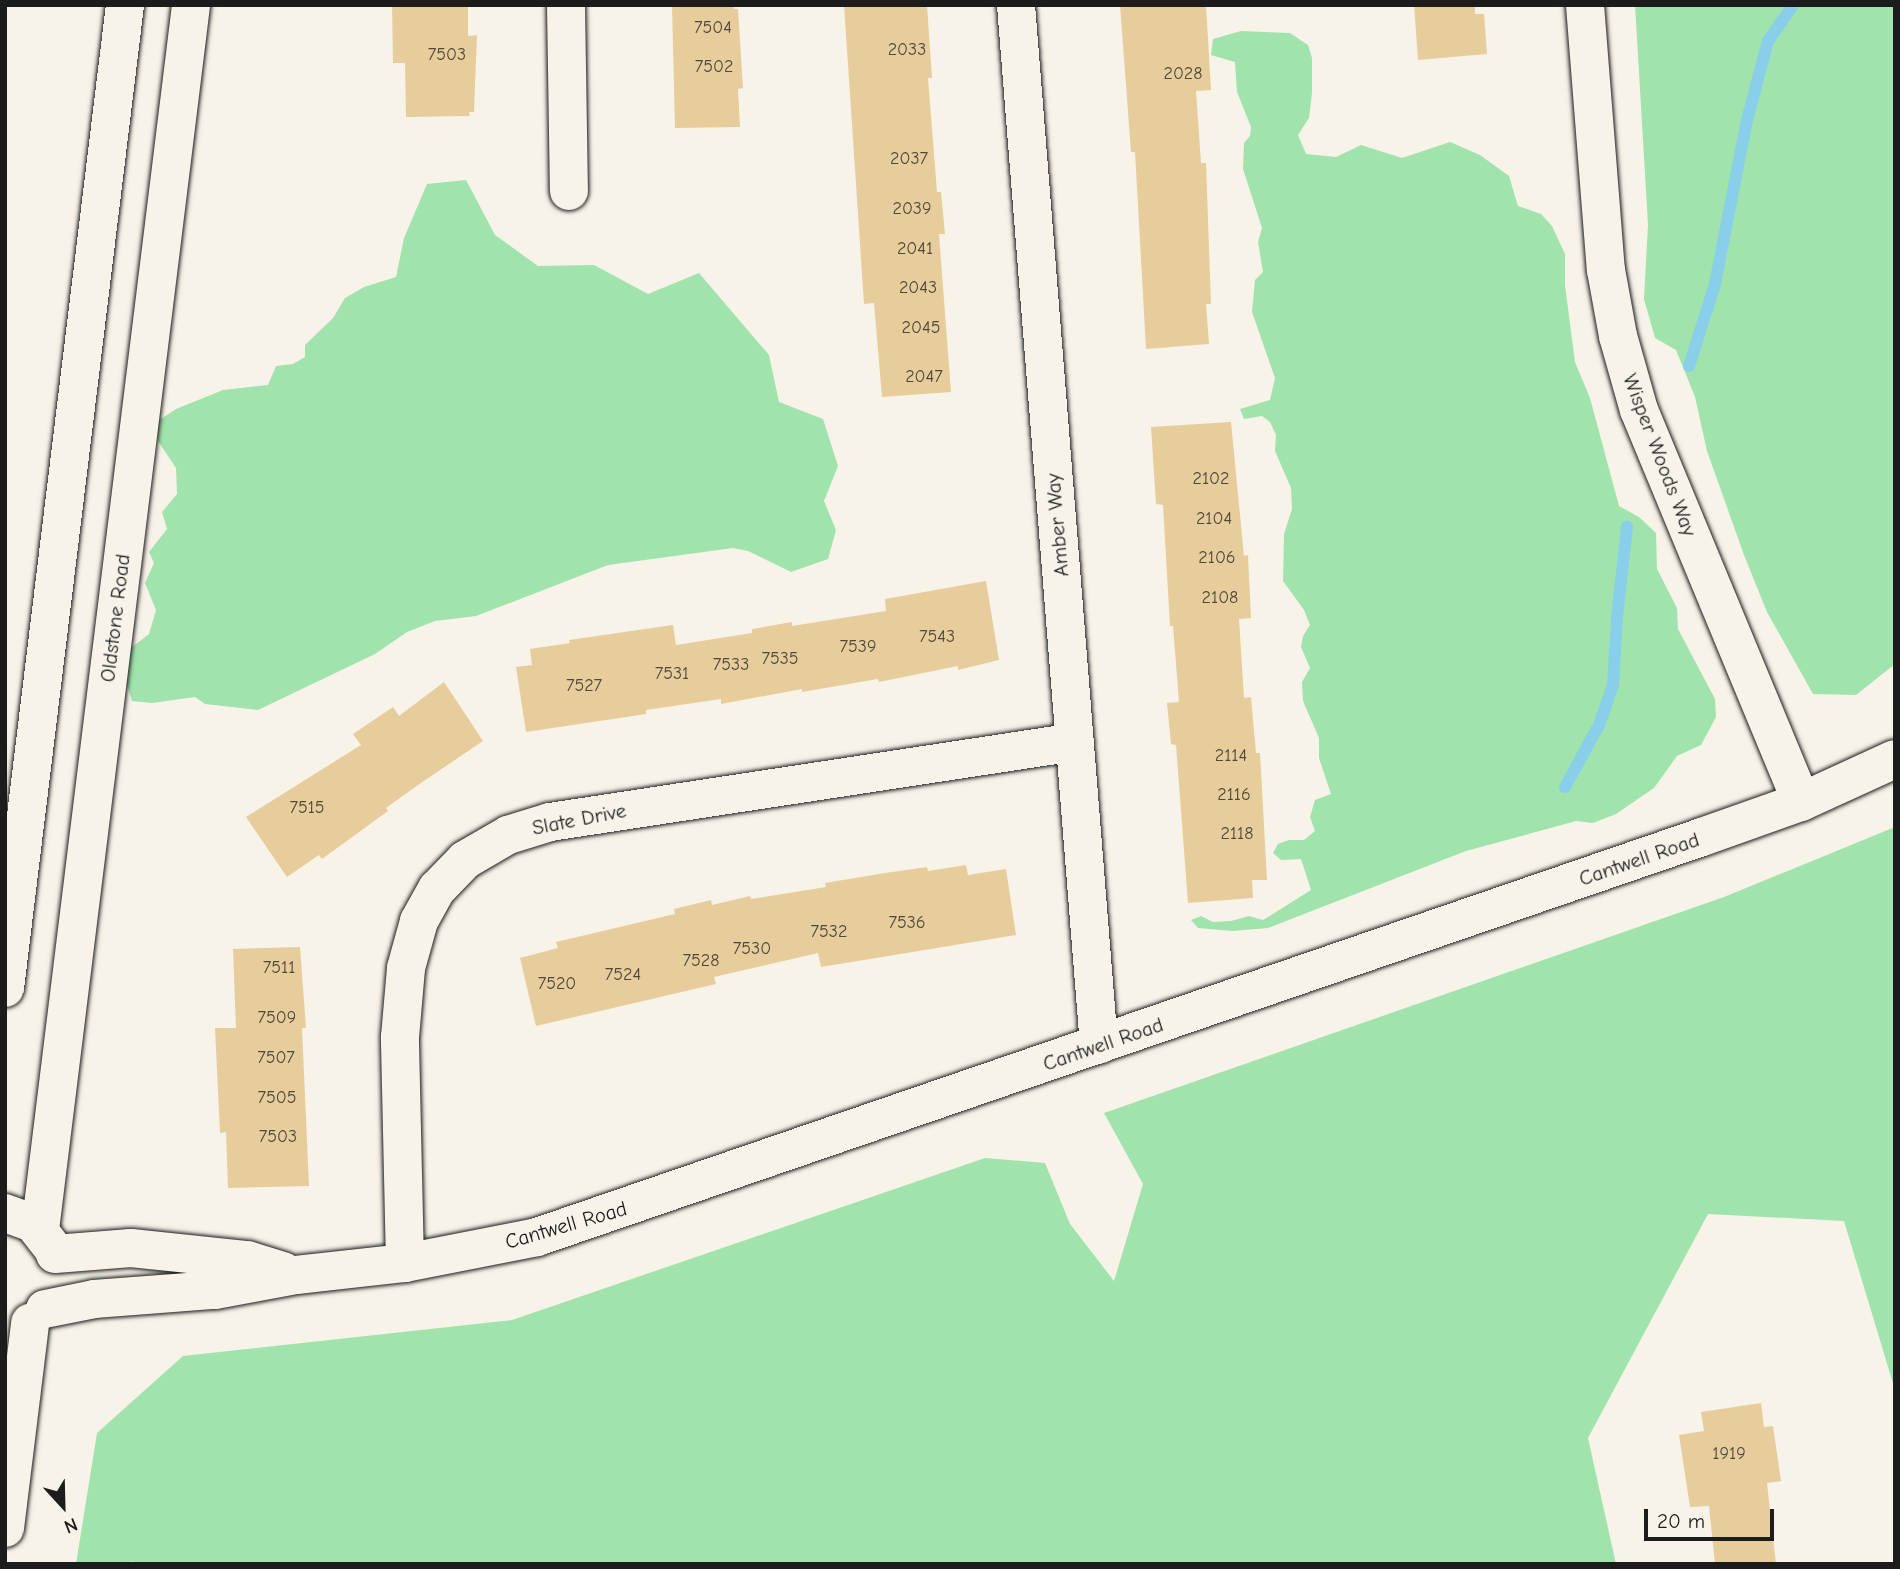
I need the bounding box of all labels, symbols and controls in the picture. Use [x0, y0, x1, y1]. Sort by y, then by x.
house number: 7504 [694, 17, 732, 39]
house number: 2033 [888, 39, 926, 61]
house number: 7503 [428, 44, 466, 66]
house number: 7502 [695, 56, 733, 78]
house number: 2028 [1163, 63, 1203, 85]
house number: 2037 [890, 148, 928, 170]
house number: 2039 [892, 198, 932, 220]
house number: 2041 [897, 238, 933, 260]
house number: 2043 [899, 277, 937, 299]
house number: 2045 [902, 317, 940, 339]
house number: 2047 [905, 366, 943, 388]
street label: Wisper Woods Way [1617, 370, 1703, 540]
house number: 2102 [1193, 468, 1229, 490]
street label: Amber Way [1040, 472, 1074, 578]
house number: 2104 [1196, 508, 1232, 530]
house number: 2106 [1198, 547, 1236, 569]
street label: Oldstone Road [95, 552, 135, 684]
house number: 2108 [1202, 587, 1238, 609]
house number: 7543 [919, 626, 955, 648]
house number: 7539 [840, 636, 876, 658]
house number: 7535 [761, 648, 799, 670]
house number: 7533 [713, 654, 749, 676]
house number: 7531 [655, 663, 689, 685]
house number: 7527 [566, 675, 602, 697]
house number: 2114 [1215, 745, 1247, 767]
house number: 2116 [1217, 784, 1251, 806]
house number: 7515 [289, 797, 325, 819]
street label: Slate Drive [530, 798, 628, 840]
house number: 2118 [1221, 823, 1253, 845]
street label: Cantwell Road [1576, 827, 1702, 891]
house number: 7536 [888, 912, 926, 934]
house number: 7532 [811, 921, 847, 943]
house number: 7530 [733, 938, 771, 960]
house number: 7528 [683, 950, 719, 972]
house number: 7511 [263, 957, 295, 979]
house number: 7524 [605, 964, 641, 986]
house number: 7520 [538, 973, 576, 995]
house number: 7509 [258, 1007, 296, 1029]
street label: Cantwell Road [1040, 1012, 1166, 1076]
house number: 7507 [257, 1047, 295, 1069]
house number: 7505 [258, 1087, 296, 1109]
house number: 7503 [259, 1126, 297, 1148]
street label: Cantwell Road [502, 1196, 630, 1254]
house number: 1919 [1712, 1443, 1746, 1465]
north arrow [28, 1471, 98, 1541]
scale bar [1648, 1496, 1778, 1540]
text: 20 m [1657, 1509, 1705, 1533]
text: N [61, 1513, 81, 1538]

